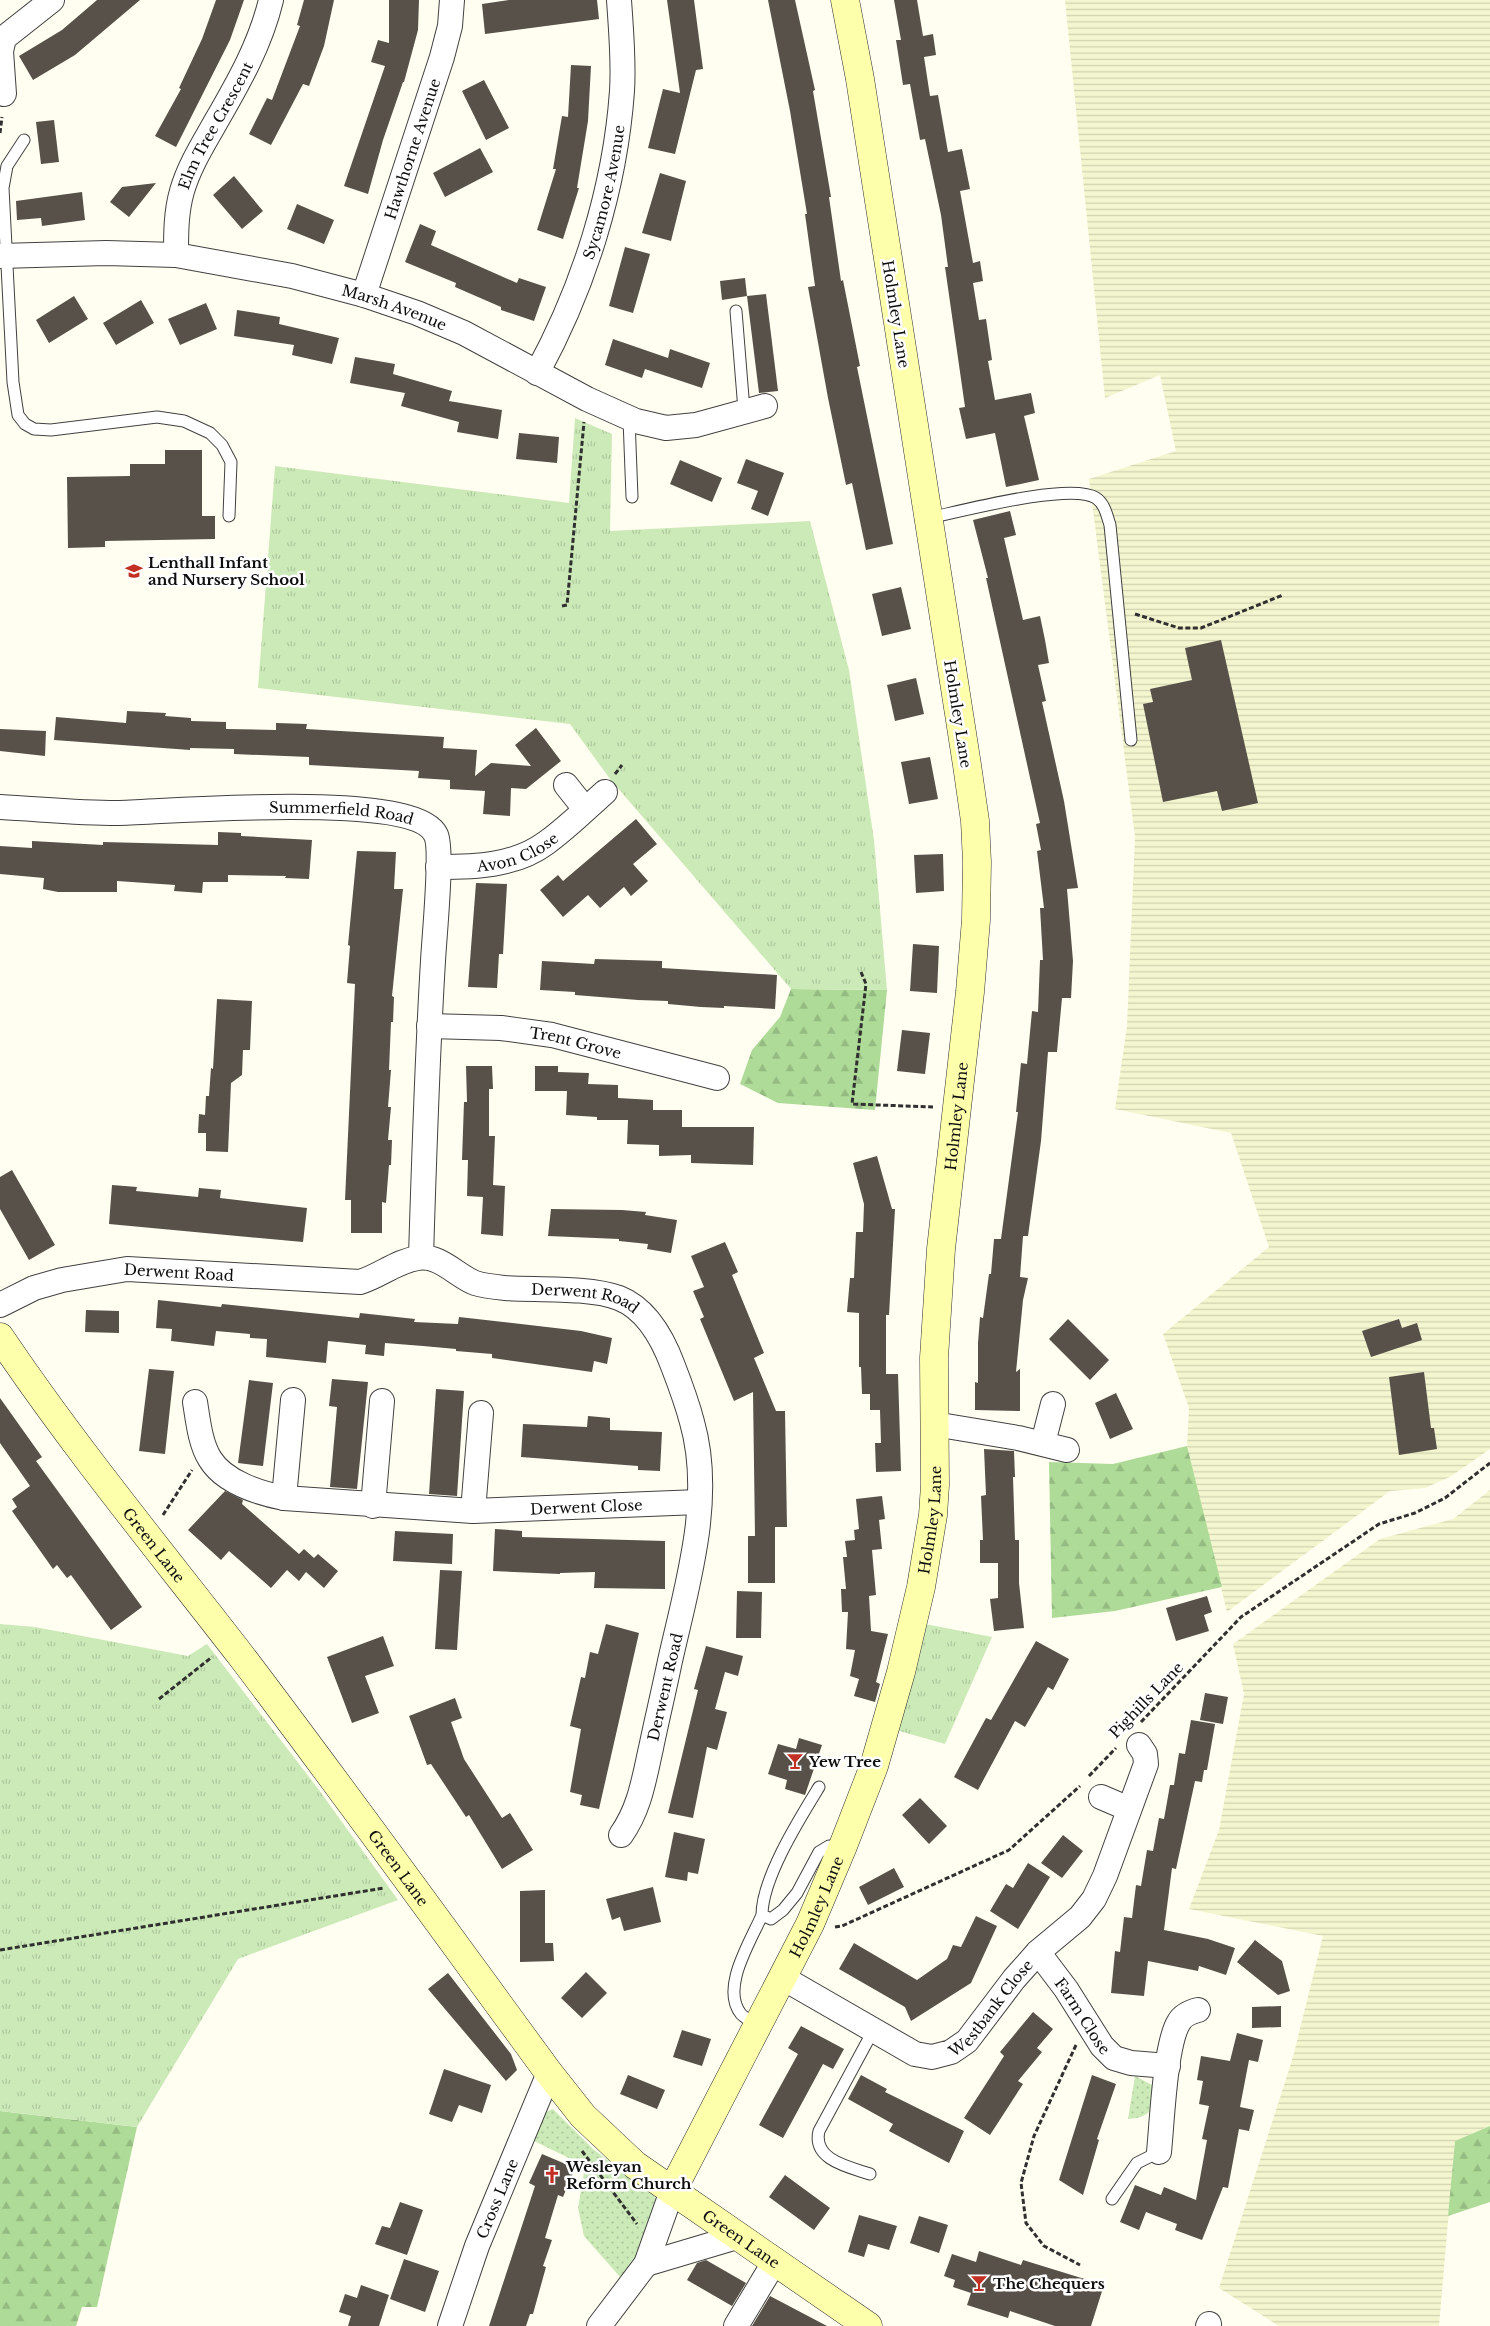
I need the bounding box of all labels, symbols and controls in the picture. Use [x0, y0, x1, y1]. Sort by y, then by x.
street label: Elm Tree Crescent [174, 58, 257, 192]
street label: Hawthorne Avenue [380, 76, 444, 222]
street label: Sycamore Avenue [578, 124, 628, 261]
street label: Holmley Lane [878, 259, 914, 369]
street label: Marsh Avenue [340, 280, 450, 334]
place label: Lenthall Infant and Nursery School [148, 553, 305, 589]
school or university icon: Lenthall Infant and Nursery School [124, 561, 144, 581]
street label: Holmley Lane [940, 659, 976, 769]
street label: Summerfield Road [269, 797, 416, 828]
street label: Avon Close [475, 828, 562, 875]
street label: Trent Grove [528, 1023, 624, 1062]
street label: Holmley Lane [940, 1061, 972, 1172]
street label: Derwent Road [123, 1259, 235, 1284]
street label: Derwent Road [531, 1279, 643, 1317]
street label: Holmley Lane [914, 1466, 945, 1576]
street label: Derwent Close [530, 1495, 643, 1518]
street label: Green Lane [119, 1504, 190, 1586]
street label: Derwent Road [643, 1631, 687, 1743]
street label: Pighills Lane [1105, 1658, 1187, 1742]
bar icon: Yew Tree [785, 1751, 805, 1771]
place label: Yew Tree [808, 1752, 881, 1771]
street label: Green Lane [364, 1826, 433, 1910]
street label: Holmley Lane [785, 1853, 847, 1960]
street label: Westbank Close [944, 1955, 1037, 2061]
street label: Farm Close [1051, 1974, 1114, 2058]
street label: Cross Lane [472, 2156, 522, 2241]
place label: Wesleyan Reform Church [565, 2157, 692, 2193]
church icon: Wesleyan Reform Church [542, 2165, 562, 2185]
street label: Green Lane [699, 2205, 784, 2272]
bar icon: The Chequers [969, 2273, 989, 2293]
place label: The Chequers [993, 2274, 1105, 2293]

